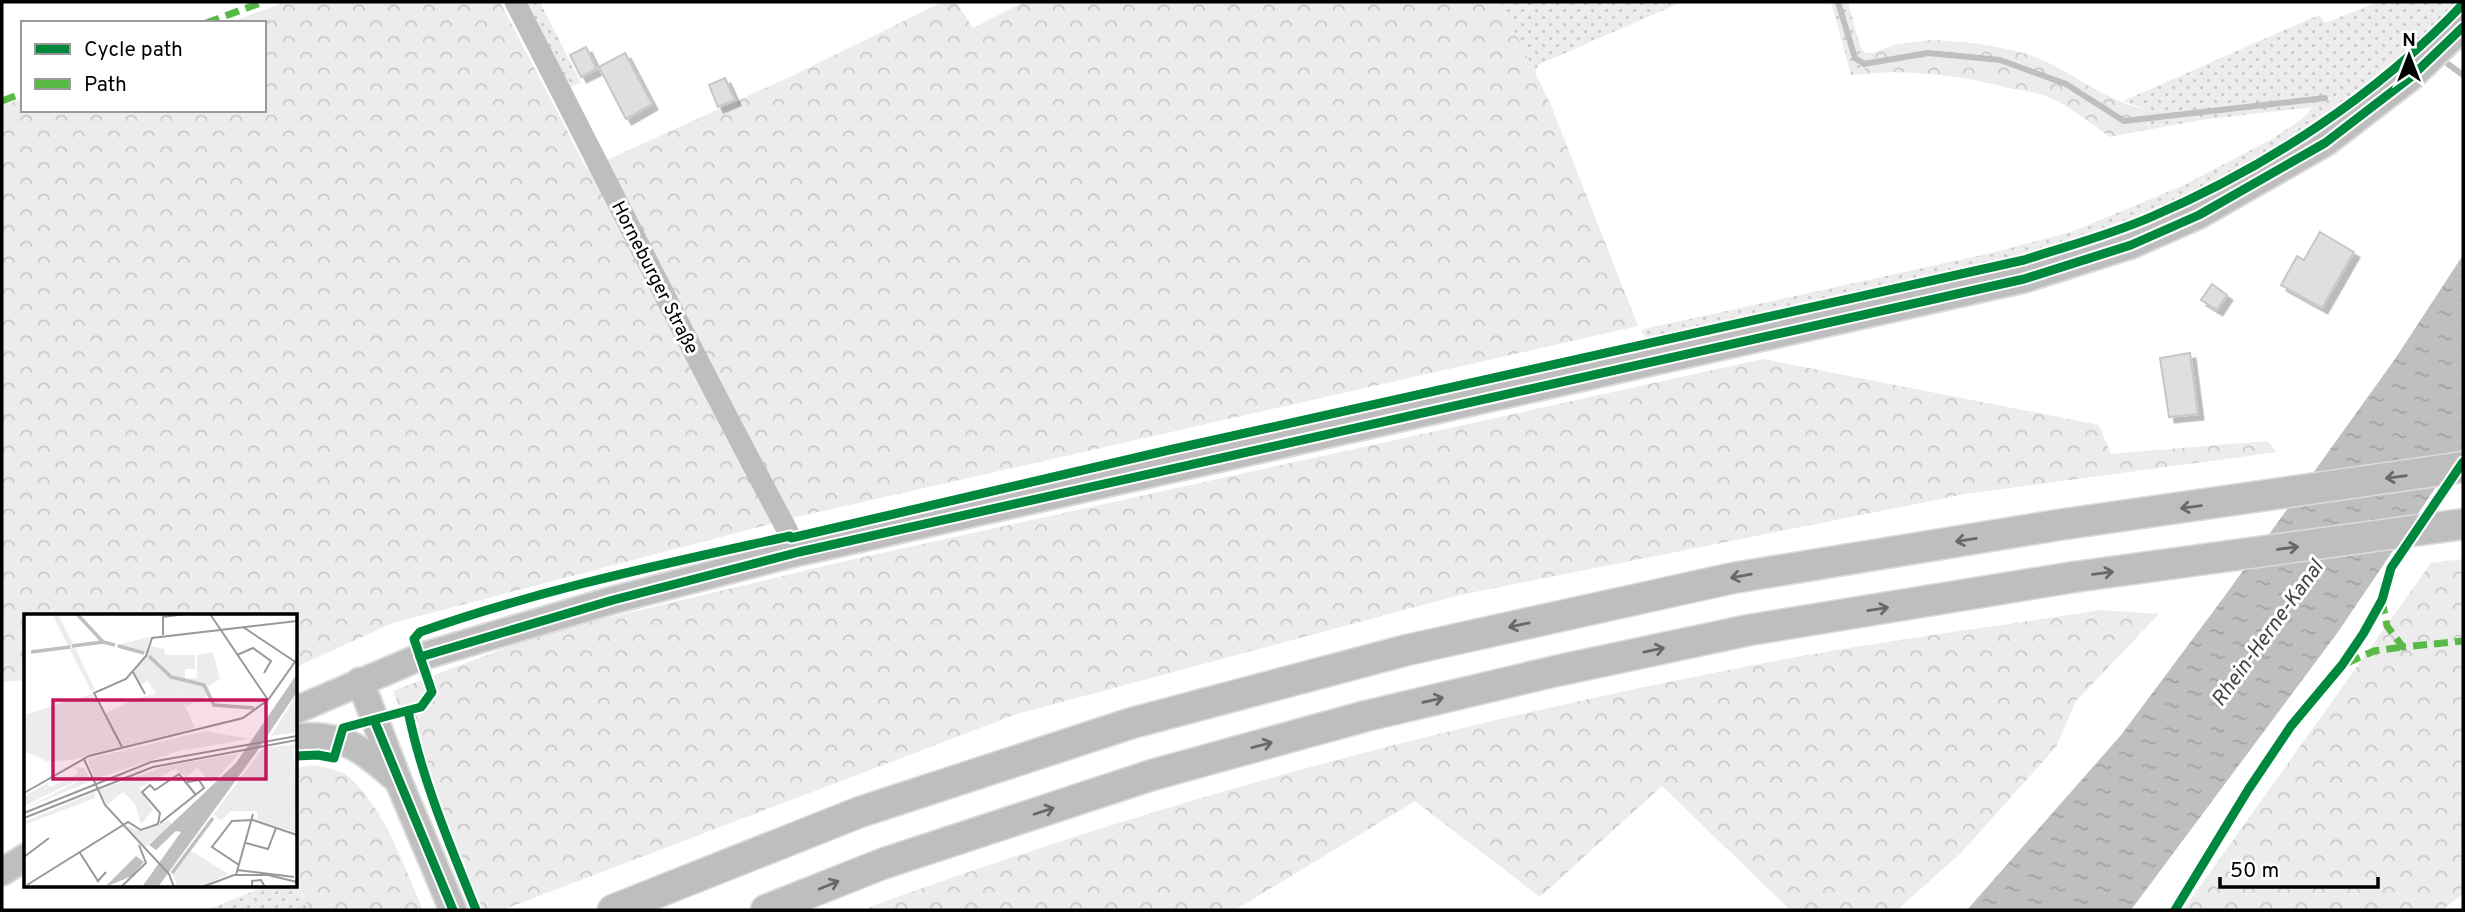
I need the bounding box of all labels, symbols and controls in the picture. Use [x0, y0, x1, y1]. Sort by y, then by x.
legend [21, 21, 266, 112]
north arrow [2374, 21, 2444, 91]
text: N [2402, 29, 2416, 53]
text: Cycle path [84, 37, 183, 64]
text: Path [84, 72, 127, 99]
street label: Horneburger Straße [605, 197, 703, 359]
one-way arrow [2385, 471, 2408, 484]
one-way arrow [2180, 501, 2203, 514]
one-way arrow [1955, 534, 1978, 547]
one-way arrow [2276, 541, 2299, 554]
water label: Rhein-Herne-Kanal [2206, 554, 2331, 712]
one-way arrow [2091, 566, 2114, 579]
one-way arrow [1731, 570, 1753, 584]
one-way arrow [1866, 602, 1889, 615]
inset map [24, 614, 298, 888]
one-way arrow [1508, 619, 1531, 632]
one-way arrow [1642, 642, 1665, 656]
one-way arrow [1421, 693, 1444, 707]
one-way arrow [1250, 738, 1273, 751]
one-way arrow [1033, 803, 1055, 816]
scale bar [2220, 846, 2378, 890]
text: 50 m [2230, 858, 2279, 885]
one-way arrow [818, 877, 840, 890]

